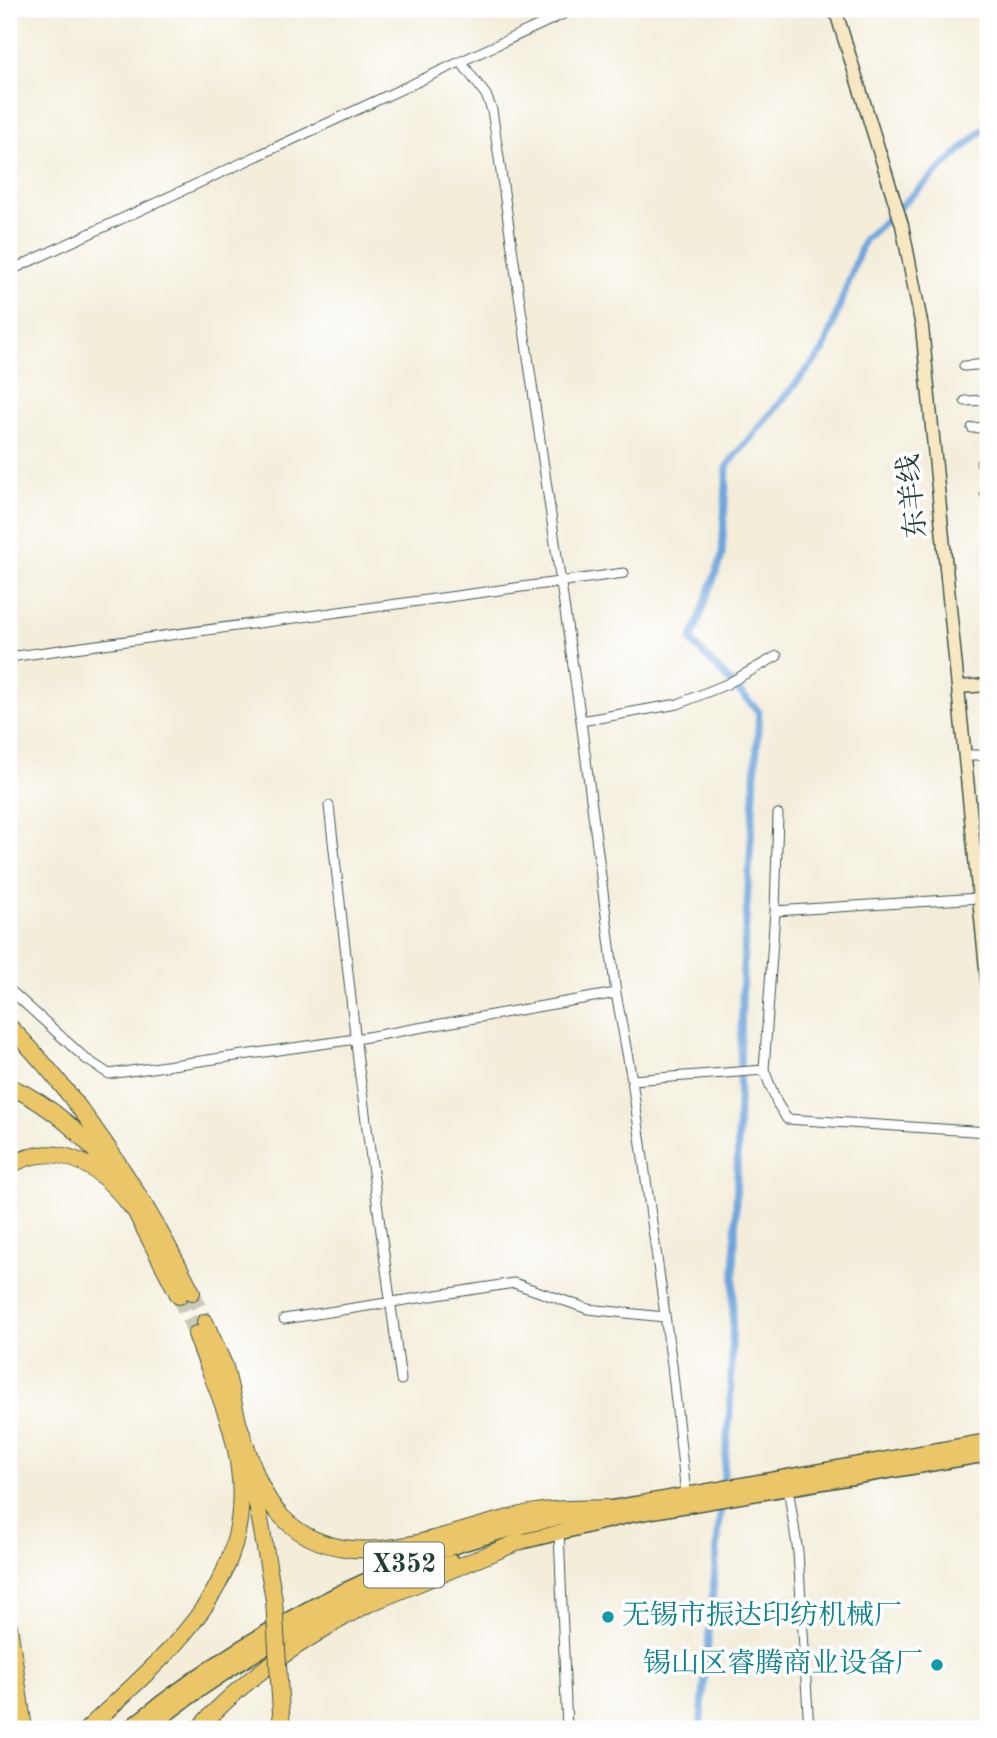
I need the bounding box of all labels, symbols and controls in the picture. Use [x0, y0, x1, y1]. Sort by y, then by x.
street label: 东羊线 [893, 453, 932, 540]
road number: X352 [364, 1542, 444, 1588]
place label: 无锡市振达印纺机械厂 [622, 1600, 902, 1631]
marker: 无锡市振达印纺机械厂 [600, 1609, 616, 1625]
place label: 锡山区睿腾商业设备厂 [643, 1648, 923, 1679]
marker: 锡山区睿腾商业设备厂 [929, 1657, 945, 1673]

